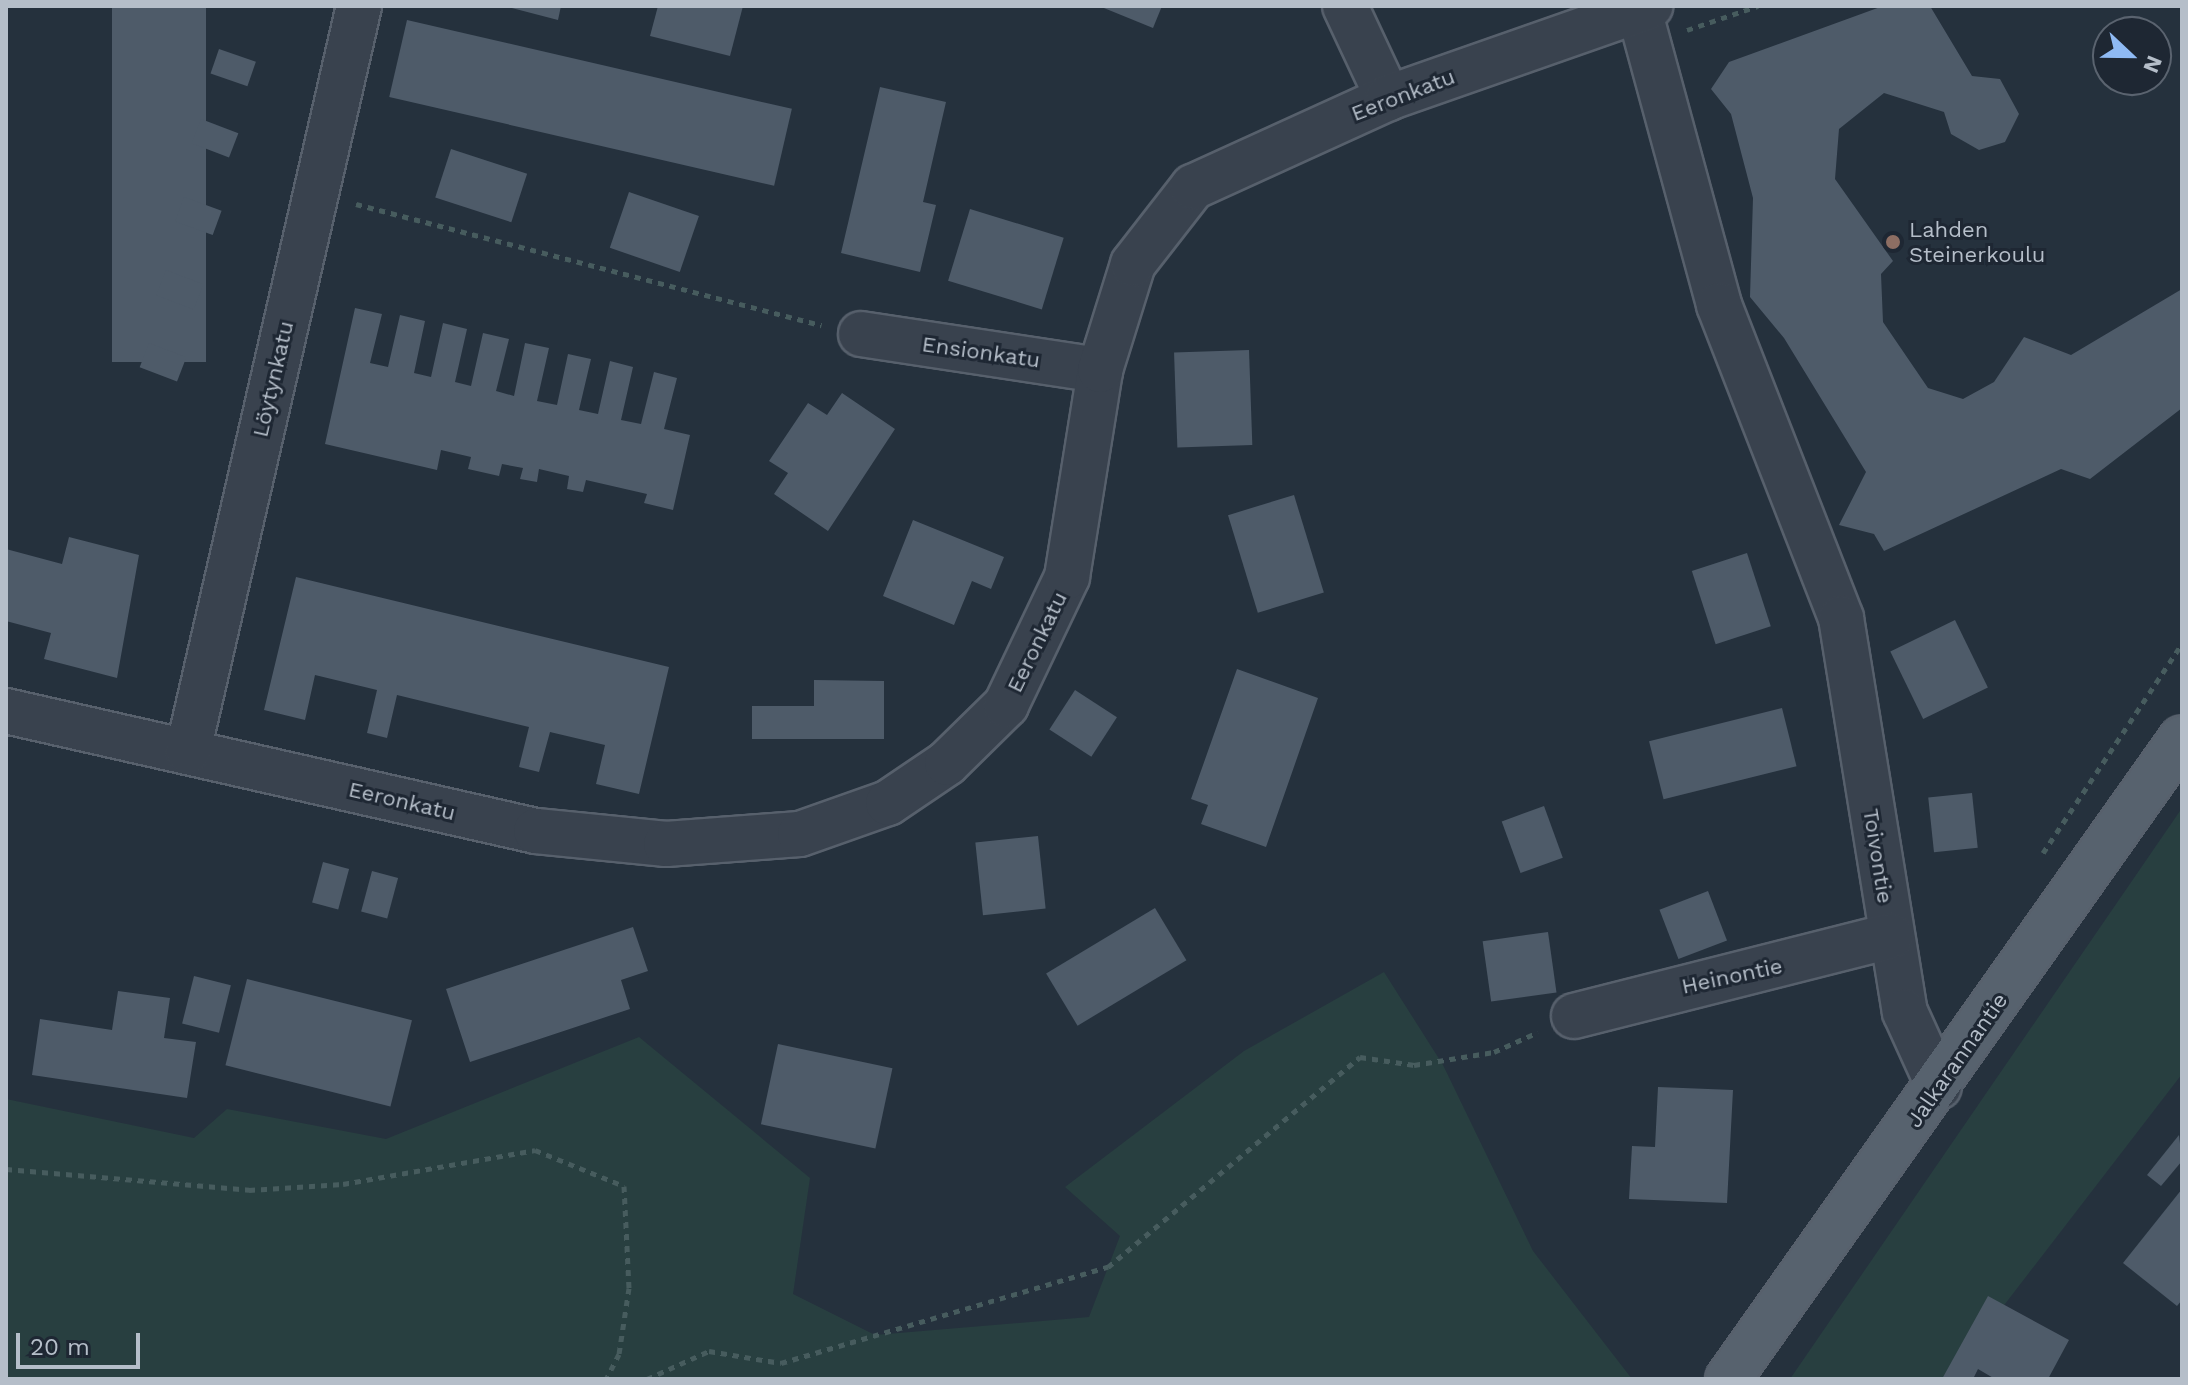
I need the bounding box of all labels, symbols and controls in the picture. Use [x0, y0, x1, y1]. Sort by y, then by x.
north arrow [2092, 16, 2172, 96]
text: N [2138, 52, 2168, 77]
street label: Eeronkatu [1347, 63, 1459, 127]
place label: Lahden Steinerkoulu [1909, 216, 2045, 268]
marker: Lahden Steinerkoulu [1884, 233, 1902, 251]
street label: Löytynkatu [247, 318, 299, 440]
street label: Ensionkatu [920, 331, 1042, 373]
street label: Eeronkatu [1001, 587, 1073, 697]
street label: Eeronkatu [346, 776, 458, 826]
street label: Toivontie [1857, 807, 1899, 905]
street label: Heinontie [1679, 952, 1785, 1000]
street label: Jalkarannantie [1901, 988, 2013, 1132]
scale bar [20, 1317, 144, 1367]
text: 20 m [30, 1333, 90, 1361]

